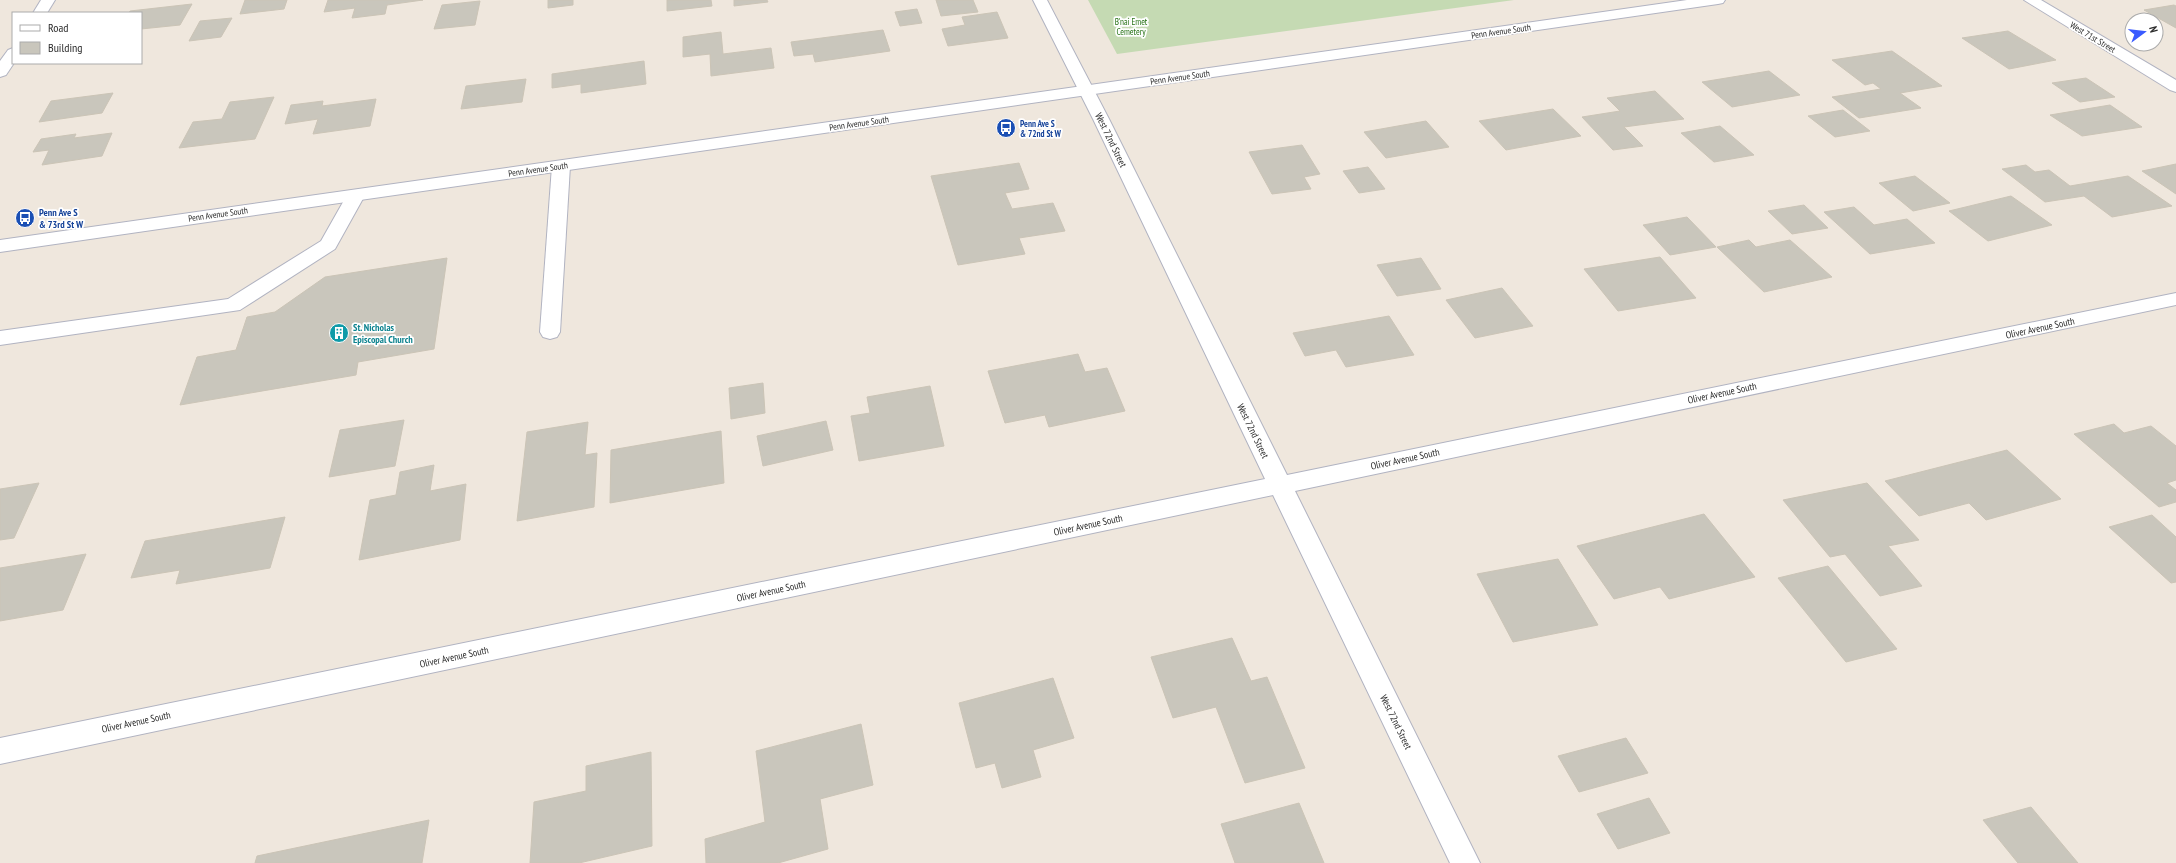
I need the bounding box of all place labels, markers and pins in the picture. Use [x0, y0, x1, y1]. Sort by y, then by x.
bus stop icon: Penn Ave S & 72nd St W [995, 117, 1017, 139]
place label: Penn Ave S & 72nd St W [1020, 118, 1062, 139]
place label: Penn Ave S & 73rd St W [39, 206, 84, 231]
bus stop icon: Penn Ave S & 73rd St W [14, 207, 36, 229]
place label: St. Nicholas Episcopal Church [353, 321, 413, 346]
building icon: St. Nicholas Episcopal Church [328, 322, 350, 344]

